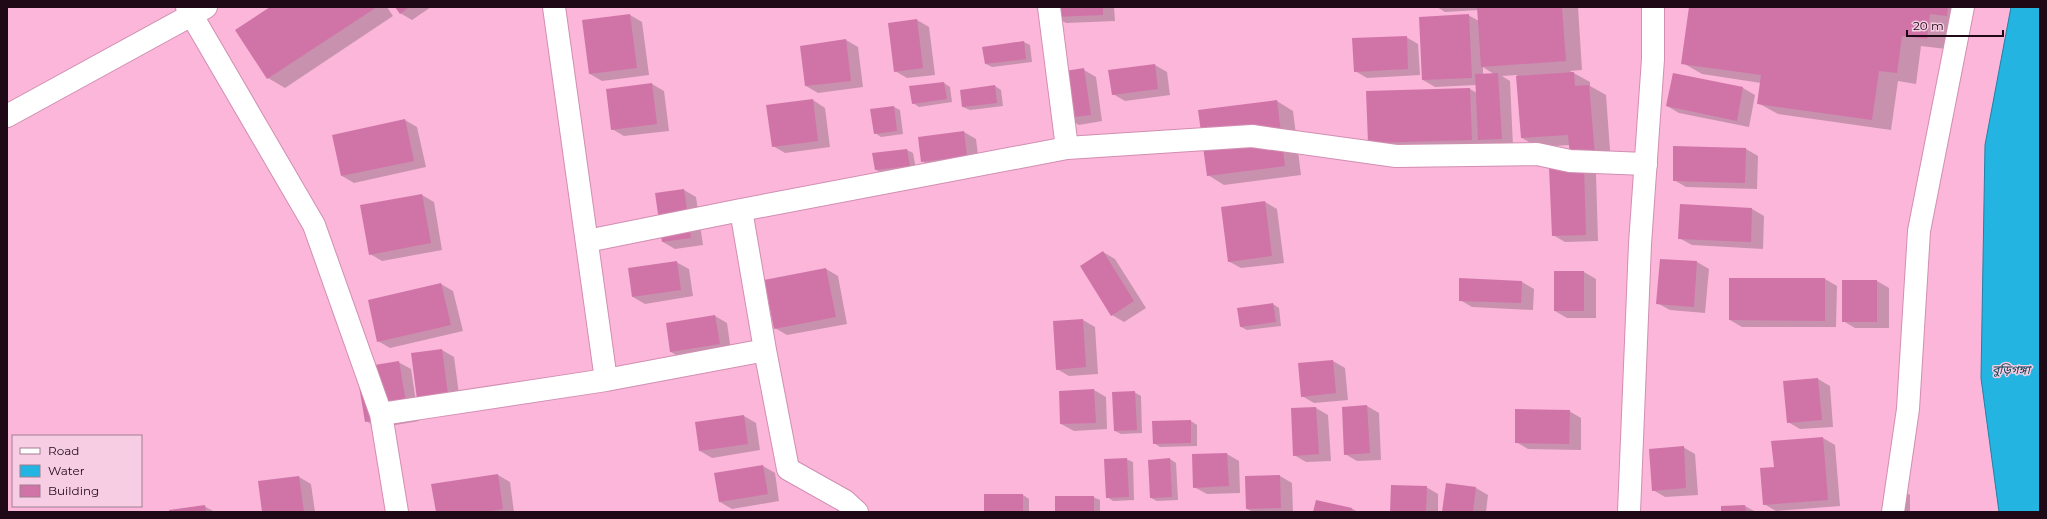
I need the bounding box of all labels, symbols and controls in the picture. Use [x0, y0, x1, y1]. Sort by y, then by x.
scale bar [1907, 12, 2003, 38]
text: 20 m [1913, 18, 1944, 33]
water label: বুড়িগঙ্গা [1992, 362, 2033, 377]
legend [12, 435, 142, 507]
text: Road [48, 443, 79, 458]
text: Water [48, 463, 85, 478]
text: Building [48, 483, 99, 498]

